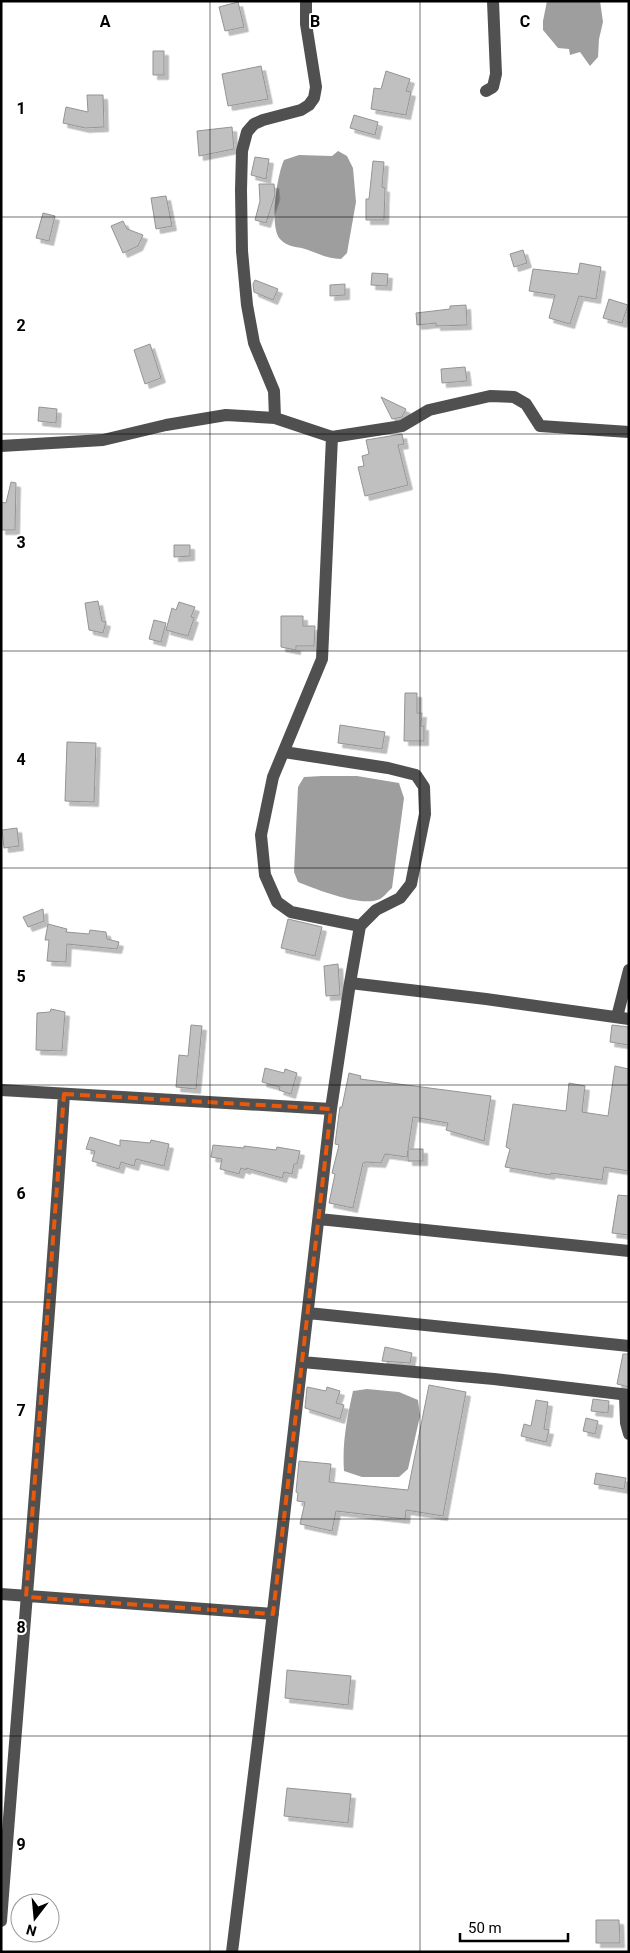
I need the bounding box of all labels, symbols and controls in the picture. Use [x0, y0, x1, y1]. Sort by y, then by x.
text: A [100, 12, 111, 31]
text: B [310, 12, 320, 31]
text: C [520, 12, 530, 31]
text: 1 [16, 99, 26, 118]
text: 2 [16, 316, 26, 335]
text: 3 [16, 533, 26, 552]
text: 4 [16, 750, 26, 769]
text: 5 [16, 967, 26, 986]
text: 6 [16, 1184, 26, 1203]
text: 7 [16, 1401, 26, 1420]
text: 8 [16, 1618, 26, 1637]
text: 9 [16, 1835, 26, 1854]
north arrow [10, 1893, 60, 1943]
scale bar [460, 1910, 568, 1942]
text: 50 m [468, 1919, 502, 1937]
text: N [24, 1921, 38, 1940]

